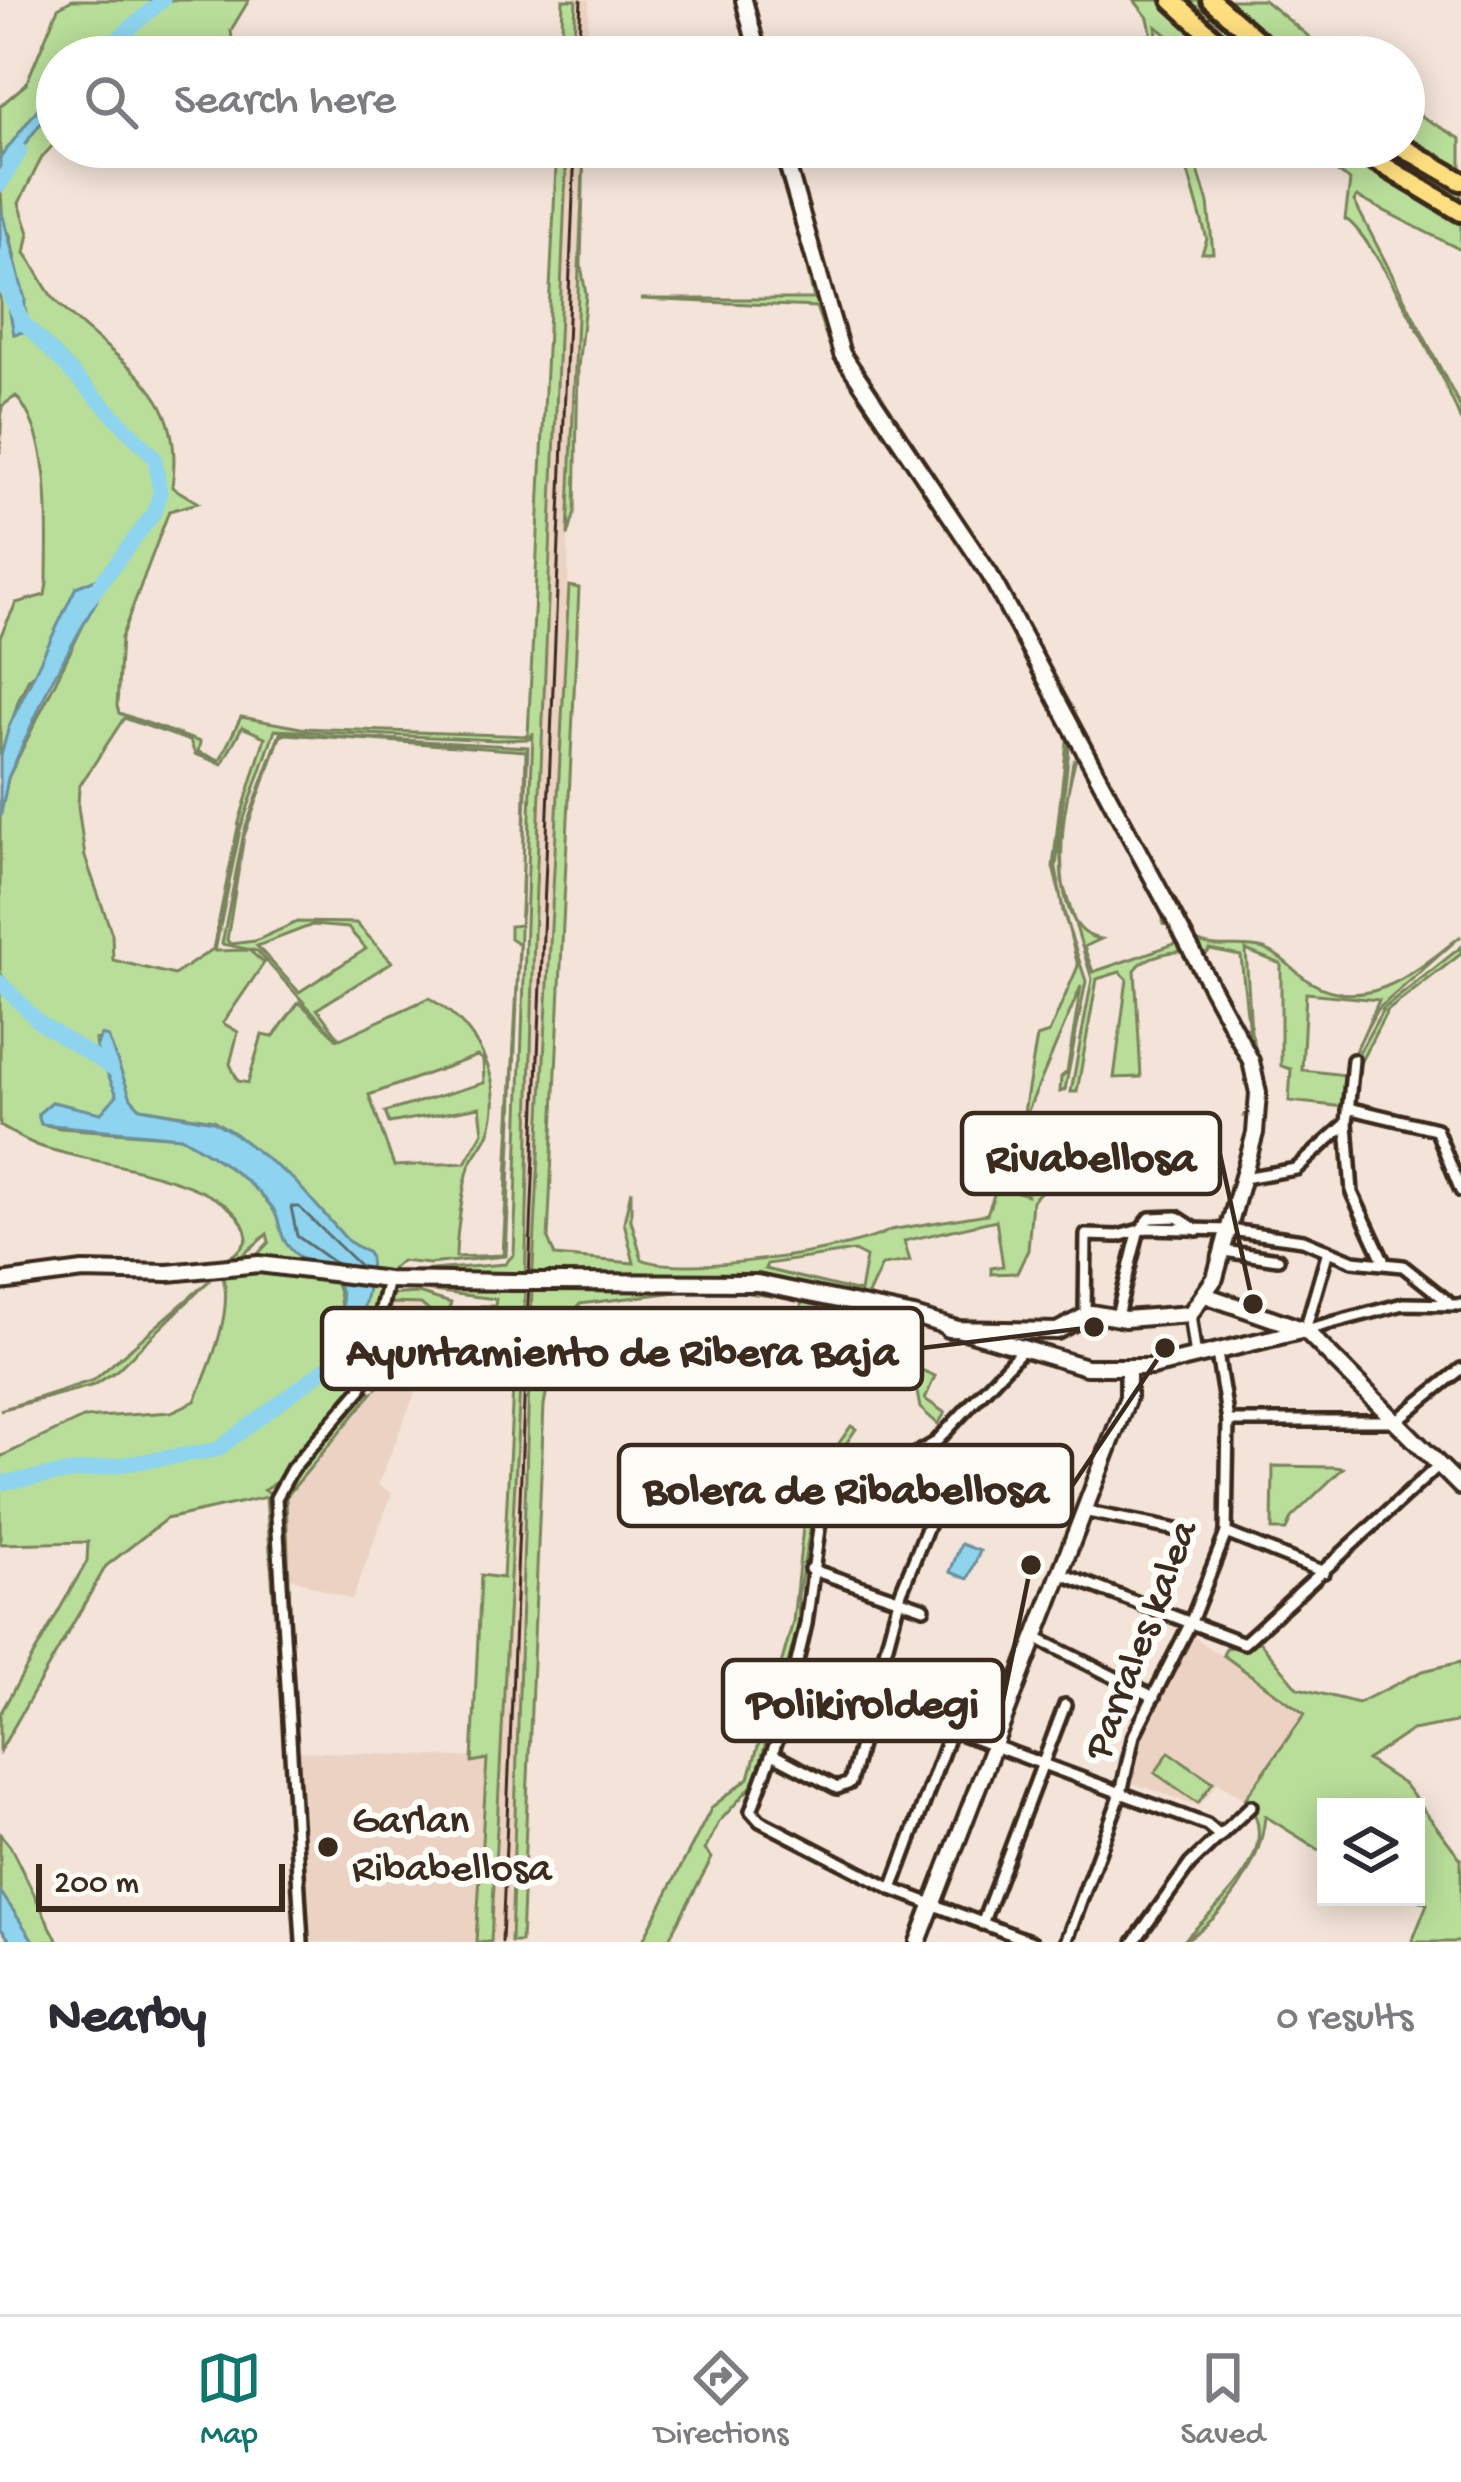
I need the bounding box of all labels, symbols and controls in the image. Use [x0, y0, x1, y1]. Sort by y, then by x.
search box [36, 36, 1425, 168]
icon: search [78, 69, 144, 135]
text: Search here [174, 76, 396, 129]
callout: Rivabellosa [962, 1113, 1220, 1194]
text: Rivabellosa [986, 1135, 1198, 1188]
callout: Ayuntamiento de Ribera Baja [322, 1308, 922, 1389]
text: Ayuntamiento de Ribera Baja [345, 1329, 900, 1382]
callout: Bolera de Ribabellosa [619, 1445, 1072, 1526]
text: Bolera de Ribabellosa [641, 1467, 1051, 1520]
street label: Parrales kalea [1075, 1513, 1213, 1769]
callout: Polikiroldegi [723, 1660, 1003, 1741]
text: Polikiroldegi [745, 1681, 979, 1734]
map controls [1317, 1798, 1425, 1906]
button: layers [1317, 1798, 1425, 1906]
place label: Garlan Ribabellosa [352, 1799, 553, 1896]
marker: Garlan Ribabellosa [315, 1834, 341, 1860]
scale bar [36, 1858, 285, 1911]
text: 200 m [54, 1866, 139, 1904]
text: Nearby [48, 1990, 206, 2050]
text: 0 results [1276, 1997, 1413, 2043]
tab: Map [196, 2345, 262, 2455]
tab: Directions [654, 2345, 788, 2455]
tab: Saved [1180, 2345, 1265, 2455]

